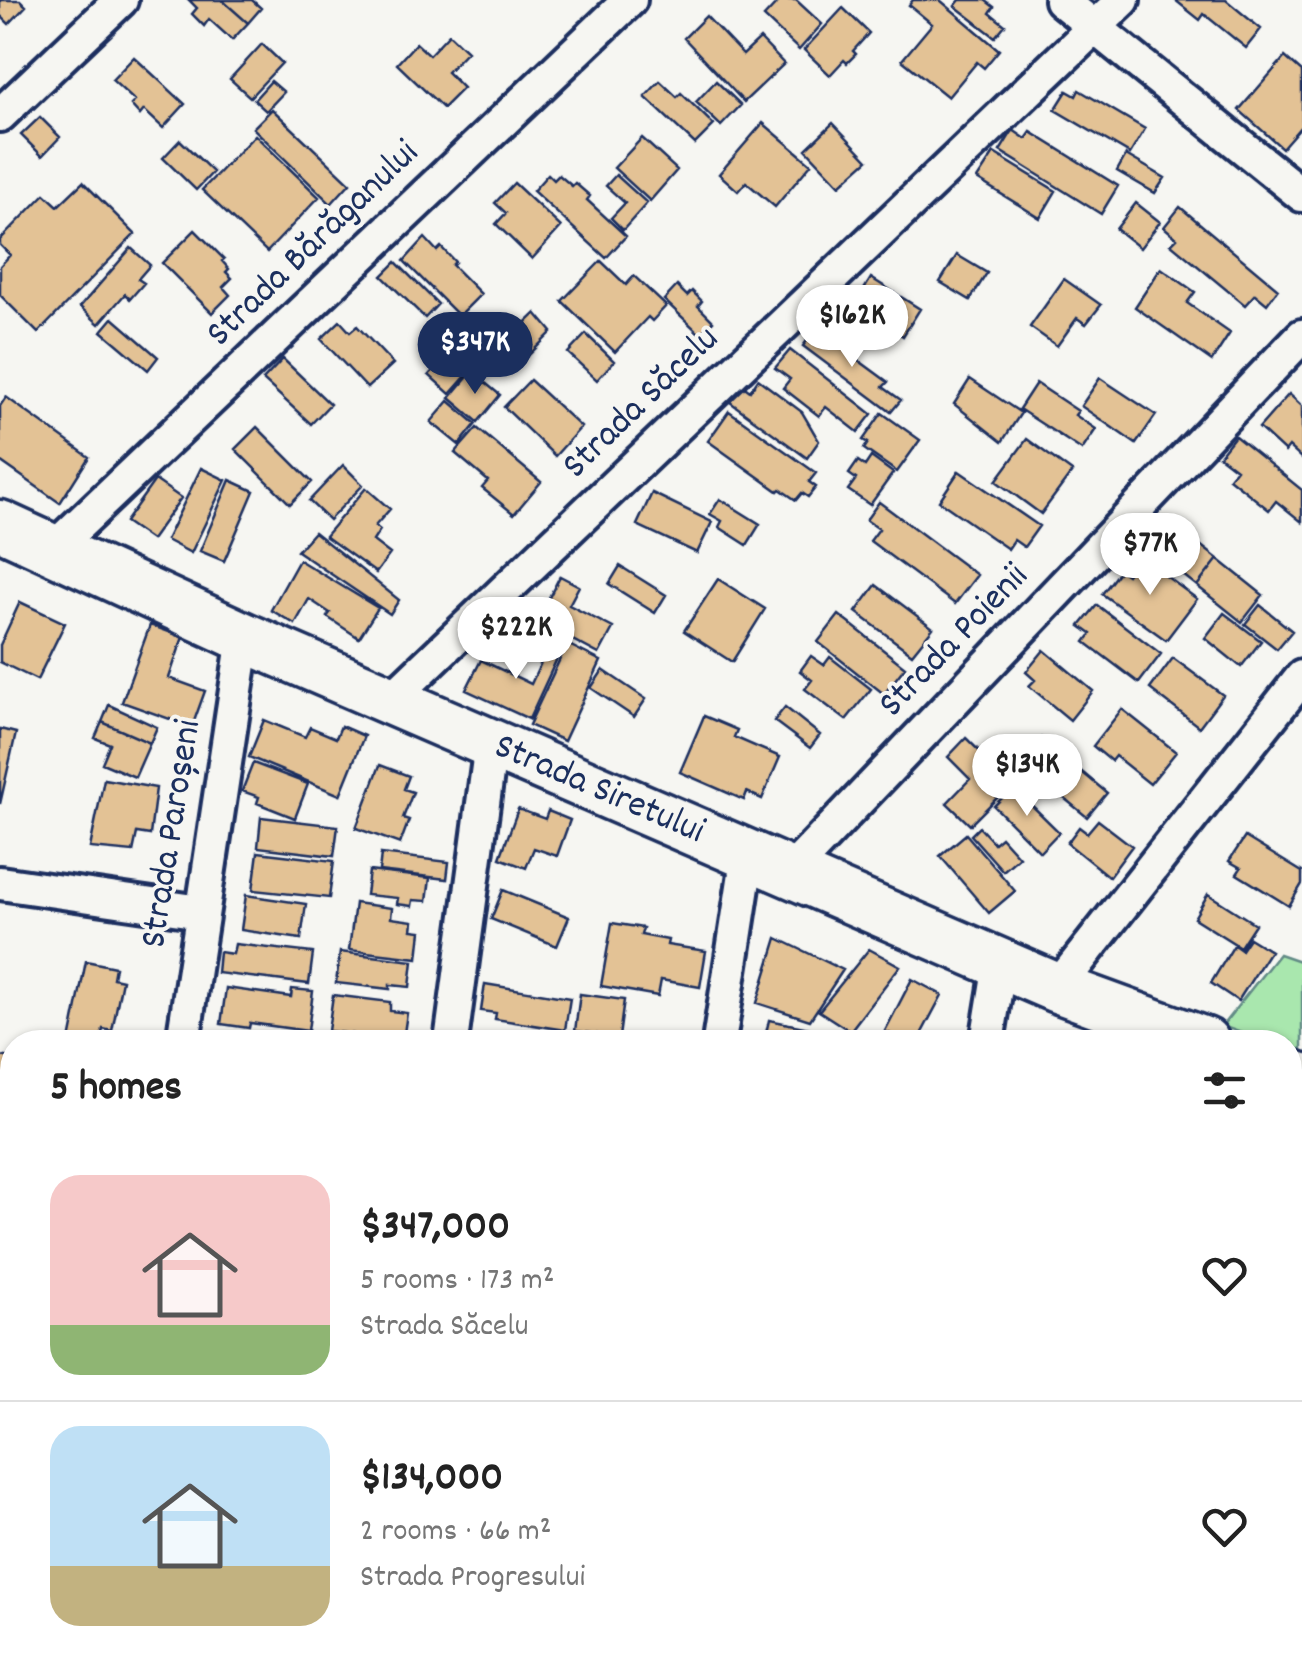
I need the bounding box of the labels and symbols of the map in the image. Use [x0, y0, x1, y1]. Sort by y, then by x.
street label: Strada Bărăganului [195, 129, 433, 361]
pin: $162K [782, 285, 922, 370]
pin: $347K [405, 312, 545, 397]
street label: Strada Săcelu [551, 315, 733, 493]
pin: $77K [1091, 513, 1209, 598]
street label: Strada Poienii [867, 552, 1043, 732]
pin: $222K [446, 597, 586, 682]
street label: Strada Paroșeni [128, 716, 218, 952]
street label: Strada Siretului [485, 720, 713, 860]
pin: $134K [957, 734, 1097, 819]

